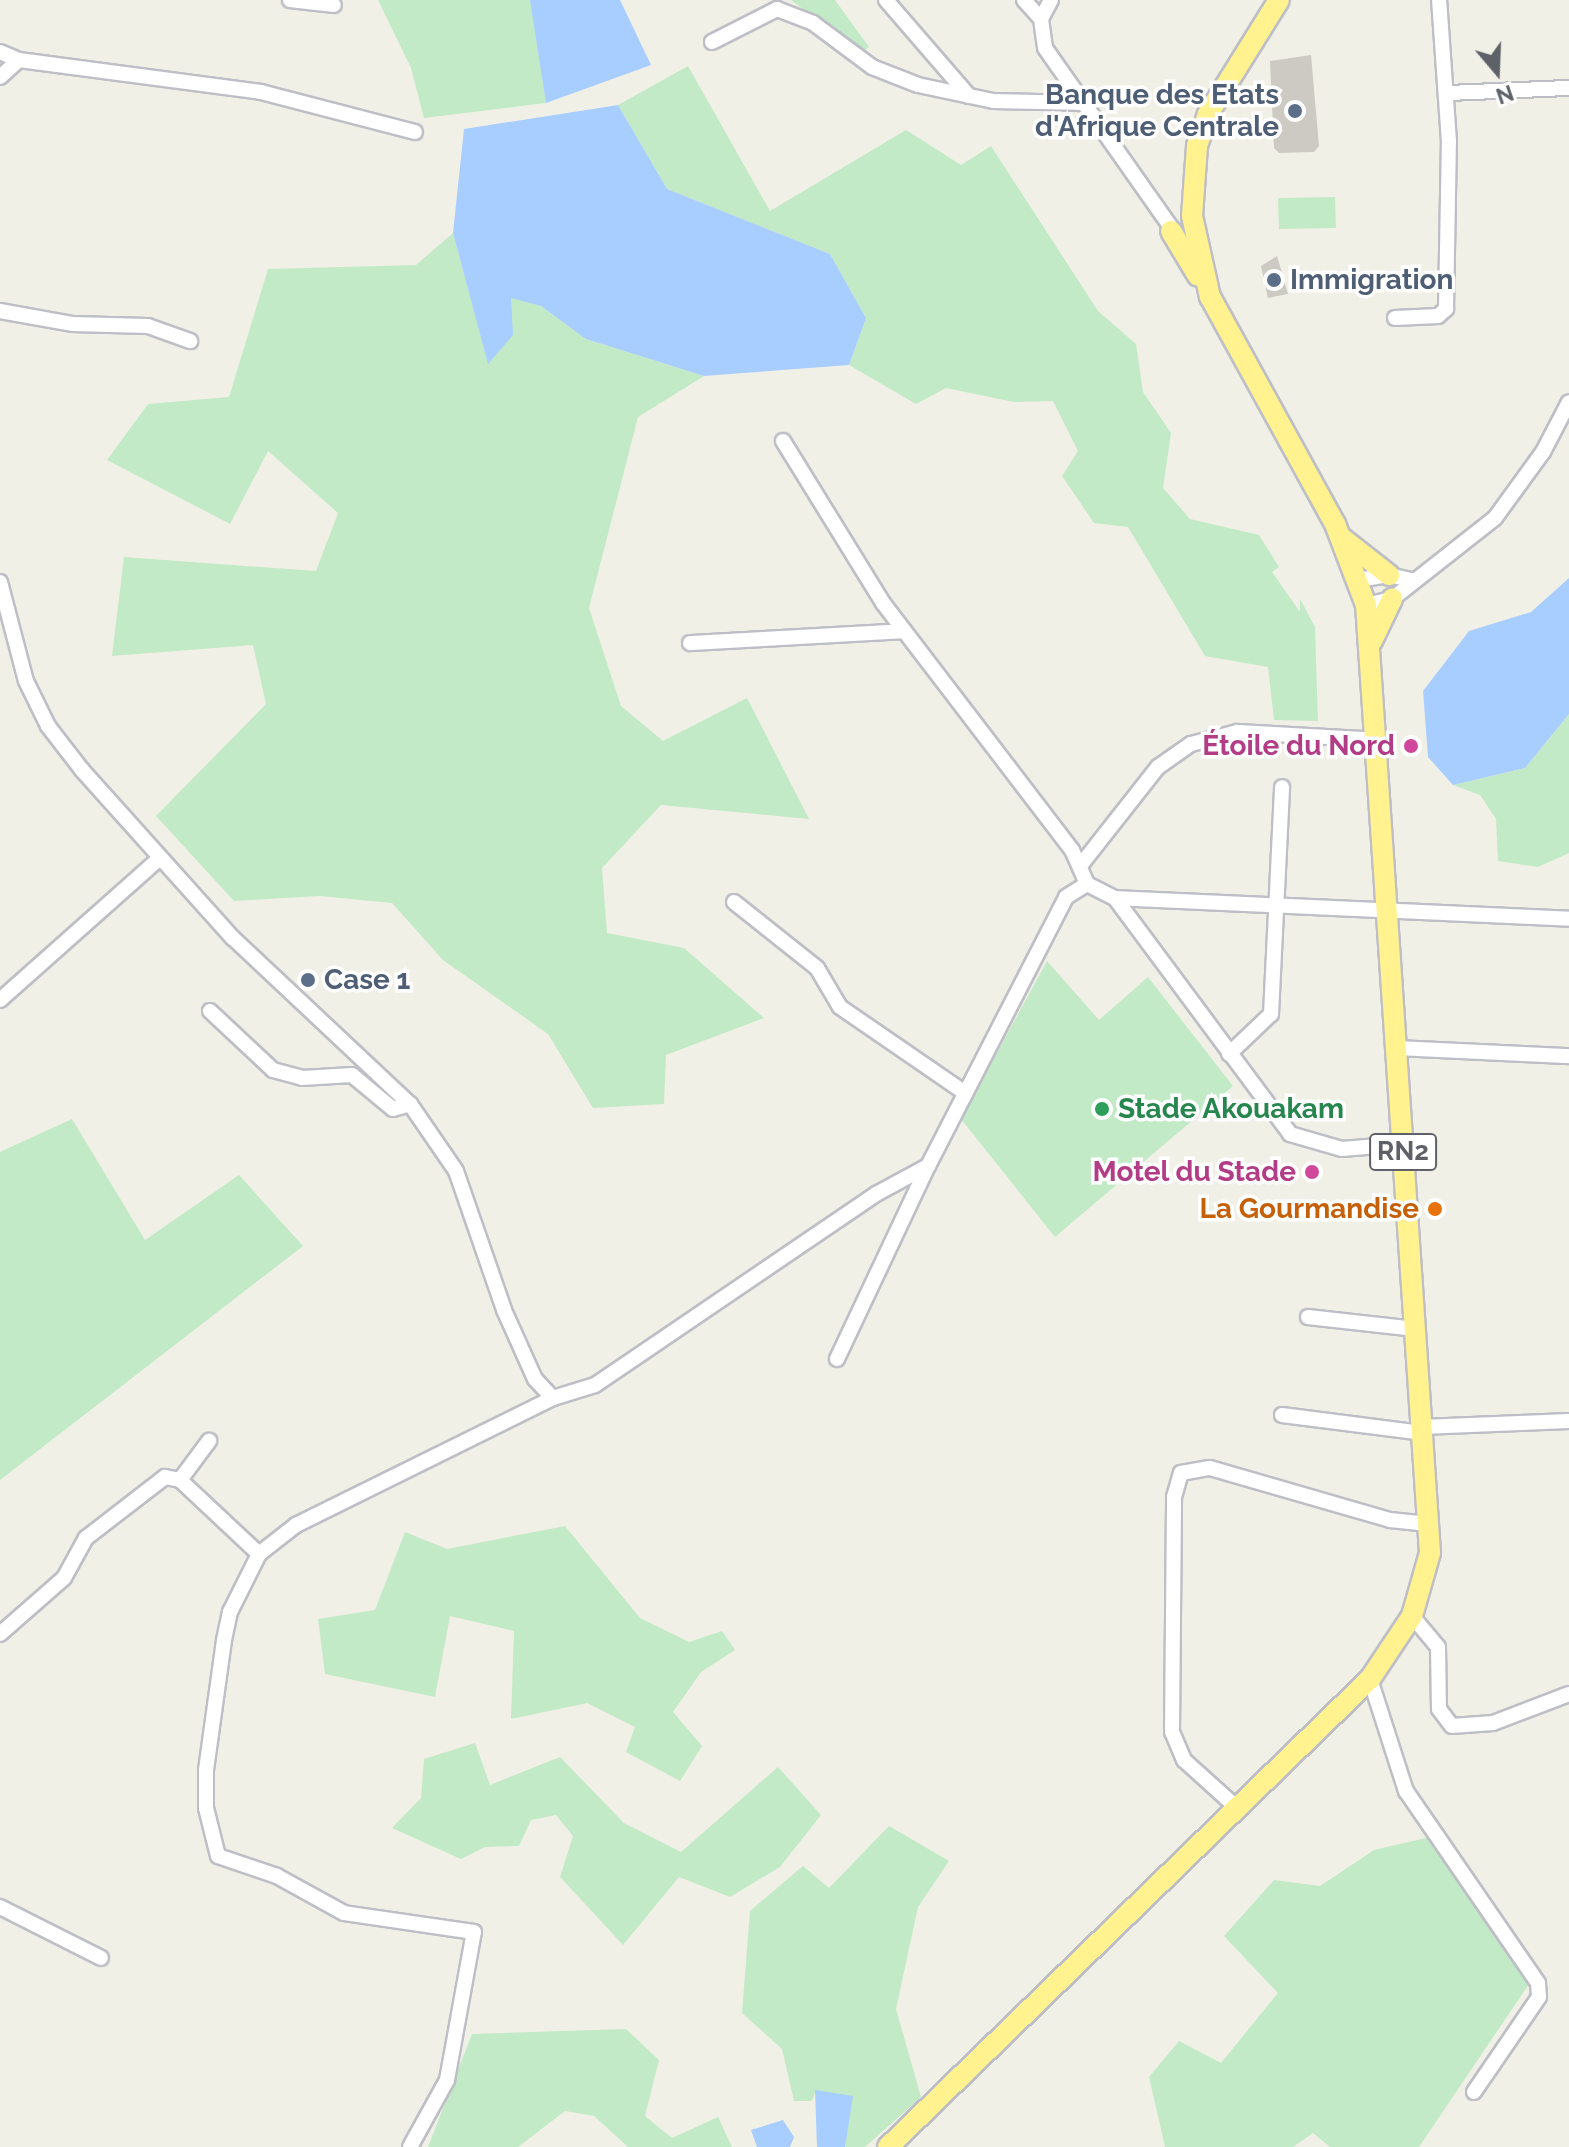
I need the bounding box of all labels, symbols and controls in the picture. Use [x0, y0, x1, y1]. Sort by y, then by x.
north arrow [1457, 32, 1537, 112]
place label: Banque des Etats d'Afrique Centrale [1035, 78, 1279, 144]
text: N [1493, 80, 1517, 110]
marker: Banque des Etats d'Afrique Centrale [1286, 102, 1304, 120]
place label: Immigration [1290, 263, 1454, 297]
marker: Immigration [1265, 271, 1283, 289]
place label: Étoile du Nord [1202, 729, 1395, 763]
marker: Étoile du Nord [1402, 737, 1420, 755]
place label: Case 1 [324, 963, 410, 997]
marker: Case 1 [299, 971, 317, 989]
place label: Stade Akouakam [1118, 1092, 1345, 1126]
marker: Stade Akouakam [1093, 1100, 1111, 1118]
road number: RN2 [1369, 1130, 1437, 1174]
place label: Motel du Stade [1092, 1155, 1296, 1189]
marker: Motel du Stade [1303, 1163, 1321, 1181]
place label: La Gourmandise [1200, 1192, 1419, 1226]
marker: La Gourmandise [1426, 1200, 1444, 1218]

